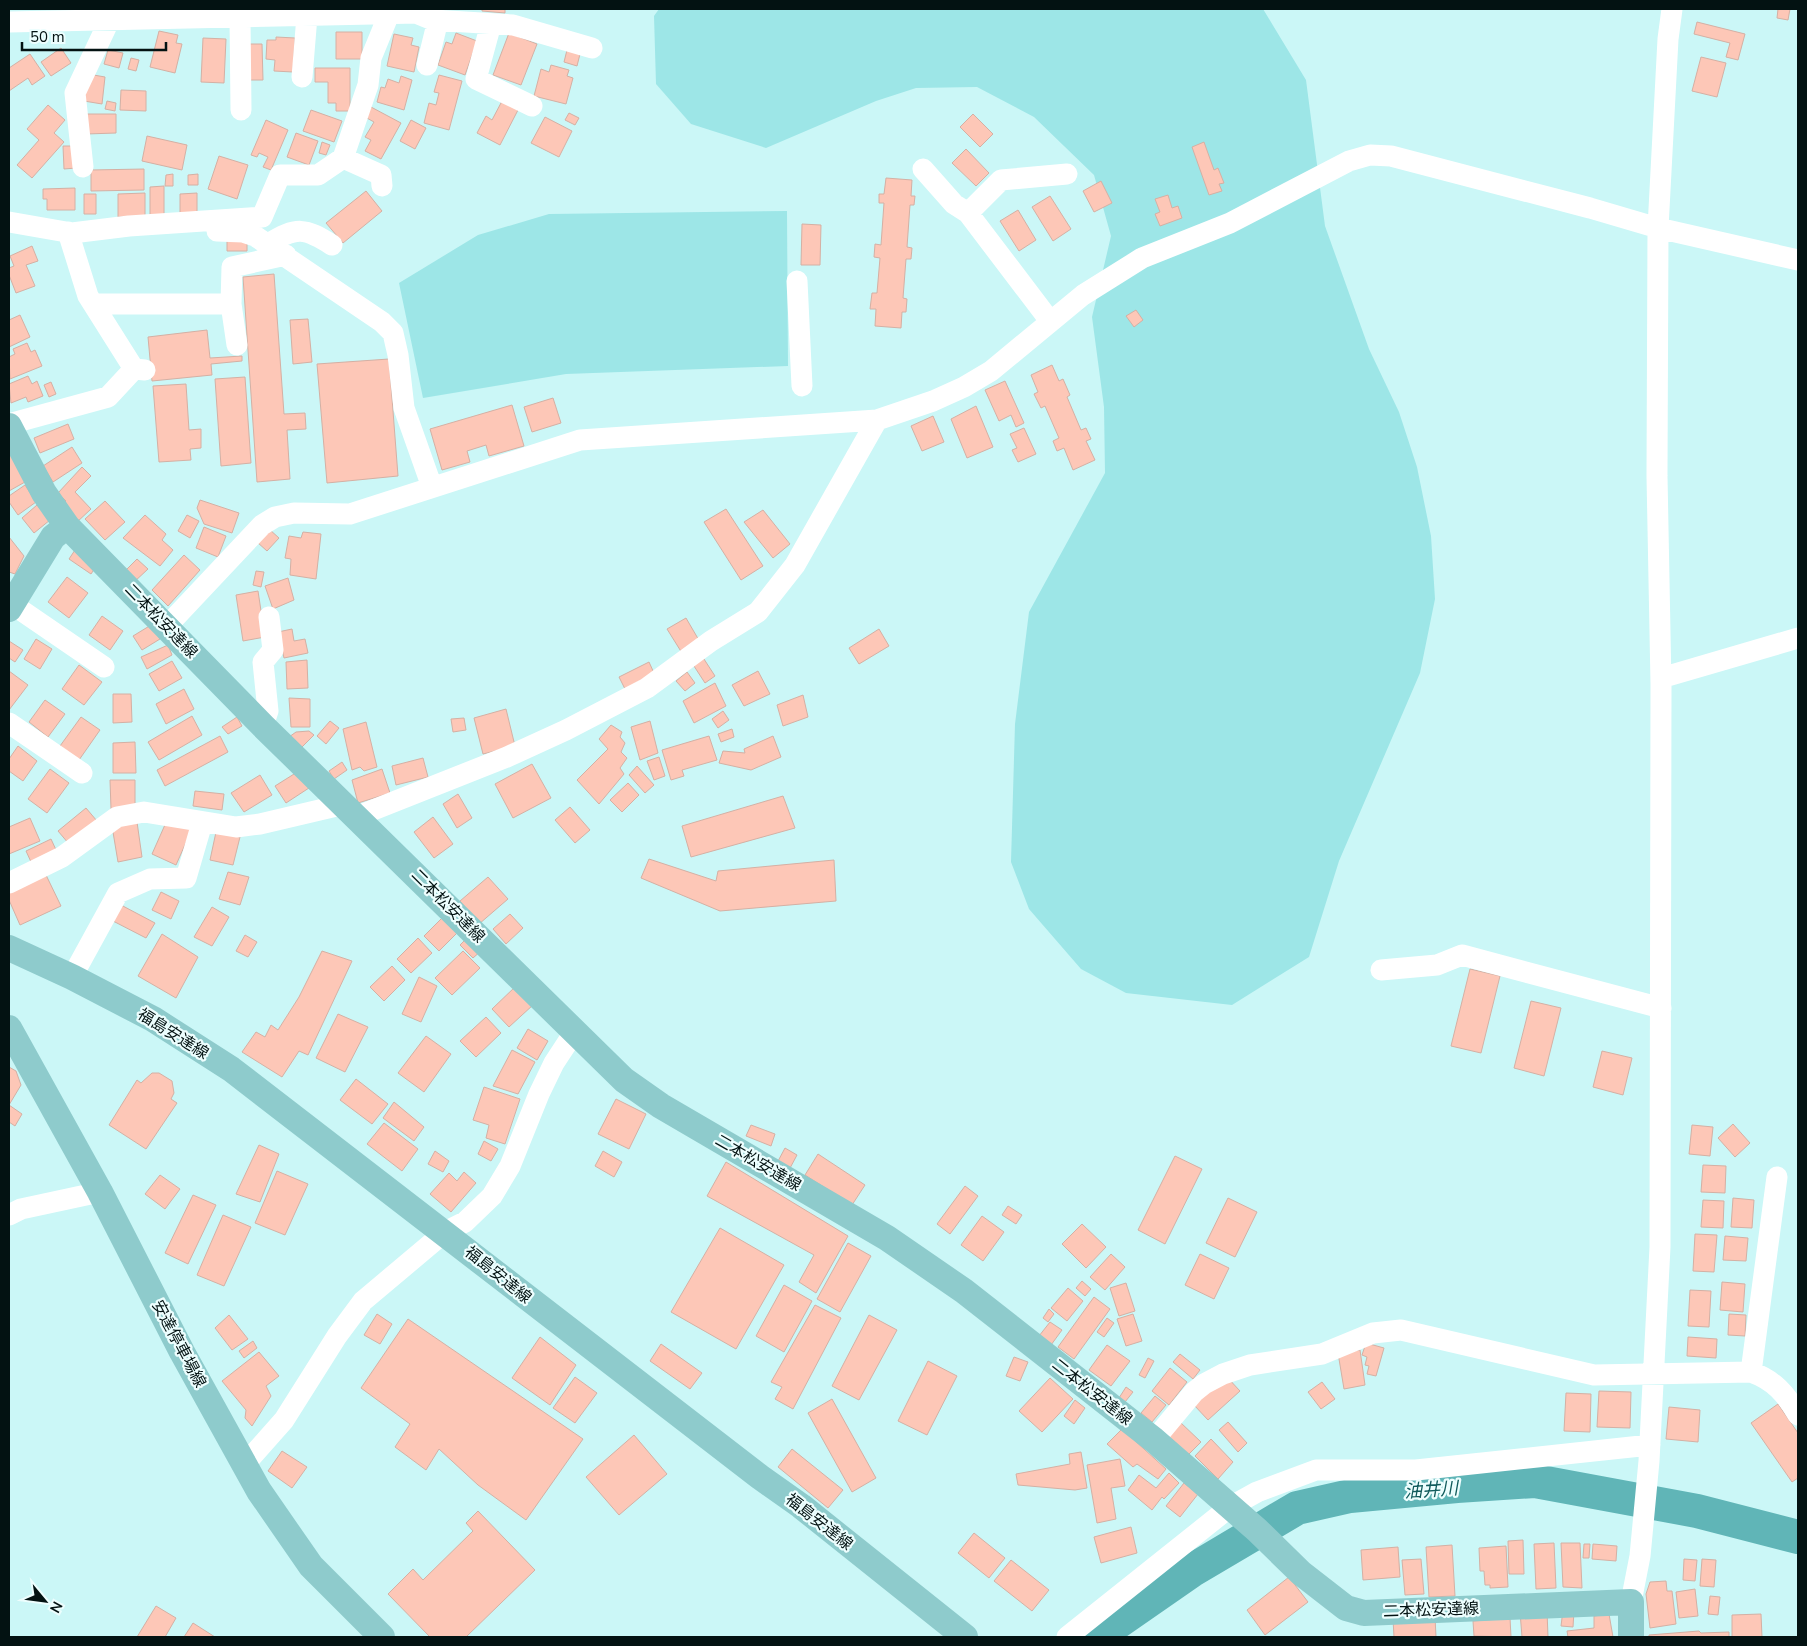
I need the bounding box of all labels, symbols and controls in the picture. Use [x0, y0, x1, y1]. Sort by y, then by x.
scale bar [22, 20, 166, 52]
text: 50 m [30, 27, 65, 47]
street label: 二本松安達線 [120, 579, 202, 663]
street label: 二本松安達線 [406, 864, 490, 948]
street label: 福島安達線 [133, 1003, 213, 1065]
street label: 二本松安達線 [711, 1129, 805, 1197]
street label: 福島安達線 [460, 1241, 536, 1309]
street label: 安達停車場線 [147, 1296, 211, 1392]
street label: 二本松安達線 [1047, 1354, 1137, 1430]
water label: 油井川 [1403, 1476, 1461, 1504]
street label: 福島安達線 [781, 1489, 857, 1555]
north arrow [20, 1576, 70, 1626]
street label: 二本松安達線 [1383, 1597, 1479, 1623]
text: N [45, 1598, 67, 1616]

